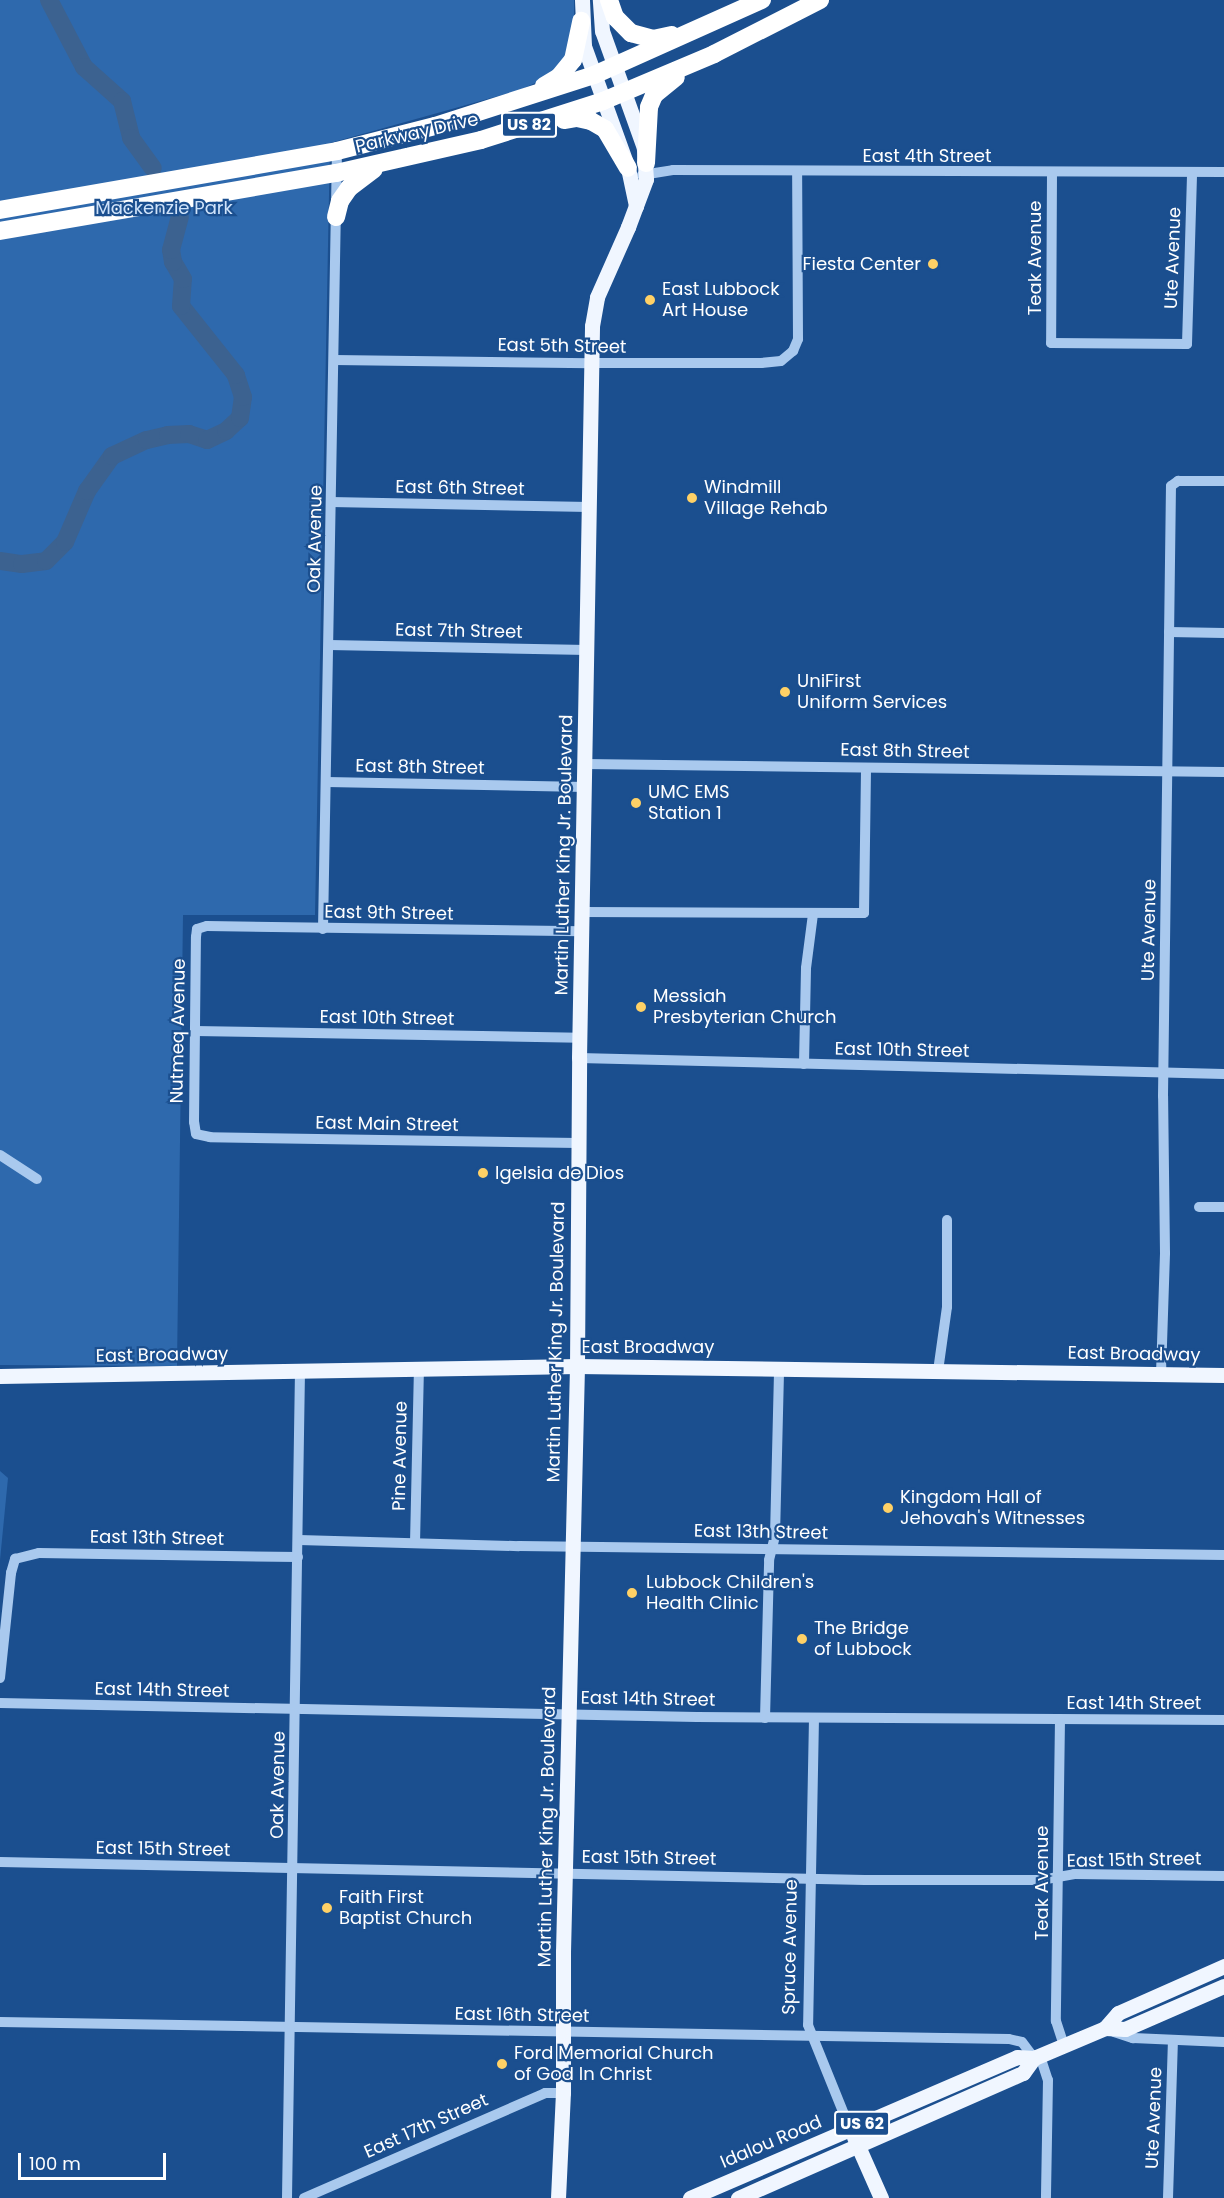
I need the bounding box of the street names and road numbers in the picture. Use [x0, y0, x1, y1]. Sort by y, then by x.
street label: Parkway Drive [353, 108, 481, 158]
road number: US 82 [500, 112, 558, 138]
street label: East 4th Street [862, 145, 992, 167]
street label: Teak Avenue [1024, 201, 1046, 315]
street label: Ute Avenue [1160, 207, 1186, 309]
street label: East 5th Street [497, 334, 627, 358]
street label: East 6th Street [395, 476, 525, 500]
street label: Oak Avenue [303, 485, 327, 593]
street label: East 7th Street [395, 619, 523, 643]
street label: Martin Luther King Jr. Boulevard [551, 714, 577, 996]
street label: East 8th Street [840, 739, 970, 763]
street label: East 8th Street [355, 755, 485, 779]
street label: Ute Avenue [1137, 879, 1161, 981]
street label: East 9th Street [324, 901, 454, 925]
street label: Nutmeq Avenue [166, 958, 190, 1104]
street label: East 10th Street [319, 1006, 455, 1030]
street label: East 10th Street [834, 1038, 970, 1062]
street label: East Main Street [315, 1112, 459, 1136]
street label: Martin Luther King Jr. Boulevard [543, 1201, 569, 1483]
street label: East Broadway [582, 1336, 714, 1358]
street label: East Broadway [1067, 1342, 1201, 1366]
street label: East Broadway [95, 1343, 229, 1367]
street label: Pine Avenue [388, 1401, 412, 1511]
street label: East 13th Street [694, 1520, 828, 1544]
street label: East 13th Street [90, 1526, 224, 1550]
street label: East 14th Street [94, 1678, 230, 1702]
street label: Martin Luther King Jr. Boulevard [534, 1686, 560, 1968]
street label: East 14th Street [580, 1687, 716, 1711]
street label: East 14th Street [1067, 1692, 1201, 1714]
street label: Oak Avenue [266, 1731, 290, 1839]
street label: Teak Avenue [1031, 1826, 1053, 1940]
street label: East 15th Street [95, 1837, 231, 1861]
street label: East 15th Street [581, 1846, 717, 1870]
street label: East 15th Street [1066, 1848, 1202, 1872]
street label: Spruce Avenue [778, 1879, 802, 2015]
street label: East 16th Street [454, 2003, 590, 2027]
street label: Ute Avenue [1141, 2067, 1167, 2169]
street label: East 17th Street [361, 2089, 491, 2163]
street label: Idalou Road [717, 2111, 825, 2173]
road number: US 62 [834, 2111, 890, 2137]

